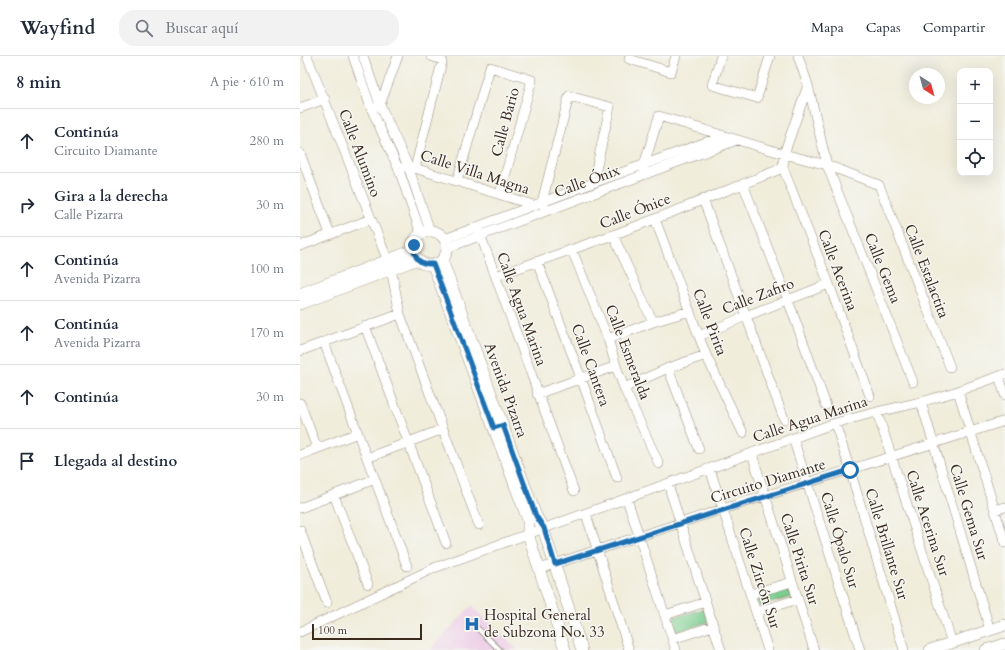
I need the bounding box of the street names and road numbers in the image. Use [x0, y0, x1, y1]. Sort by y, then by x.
street label: Calle Bario [486, 85, 524, 159]
street label: Calle Alumino [334, 106, 386, 200]
street label: Calle Villa Magna [418, 145, 533, 199]
street label: Calle Ónix [551, 160, 623, 202]
street label: Calle Ónice [597, 188, 674, 234]
street label: Calle Estalactita [900, 221, 954, 321]
street label: Calle Acerina [813, 227, 863, 314]
street label: Calle Gema [860, 230, 906, 307]
street label: Calle Agua Marina [492, 249, 552, 369]
street label: Calle Zafiro [719, 273, 797, 319]
street label: Calle Pirita [688, 286, 732, 359]
street label: Calle Esmeralda [601, 302, 656, 403]
street label: Calle Cantera [567, 321, 615, 410]
street label: Avenida Pizarra [479, 340, 533, 441]
street label: Calle Agua Marina [750, 391, 870, 447]
street label: Circuito Diamante [708, 454, 828, 508]
street label: Calle Gema Sur [945, 461, 993, 563]
street label: Calle Acerina Sur [901, 467, 955, 579]
street label: Calle Brillante Sur [861, 486, 914, 603]
street label: Calle Ópalo Sur [816, 489, 864, 591]
street label: Calle Pirita Sur [776, 510, 824, 608]
street label: Calle Zircón Sur [734, 525, 786, 632]

